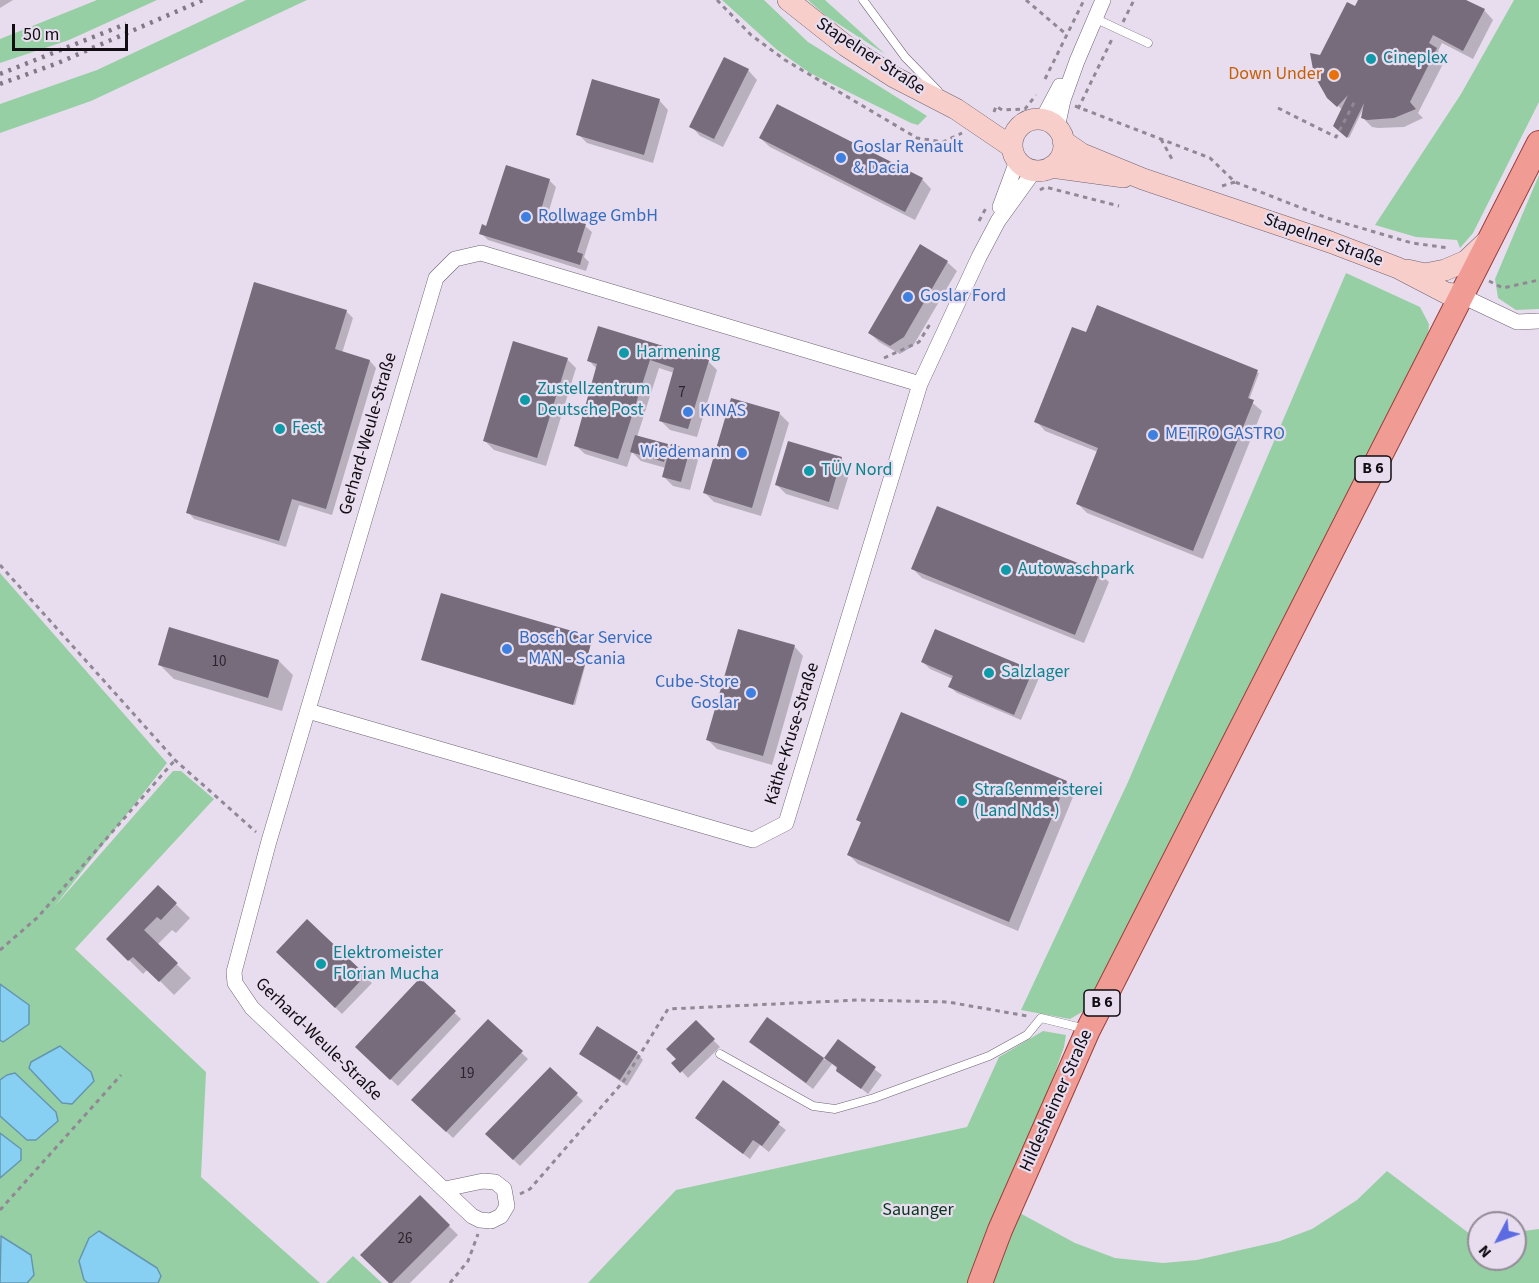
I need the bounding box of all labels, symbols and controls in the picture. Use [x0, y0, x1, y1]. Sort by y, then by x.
scale bar [15, 12, 130, 50]
street label: Stapelner Straße [811, 14, 929, 100]
text: 50 m [23, 22, 59, 47]
place label: Cineplex [1383, 48, 1448, 70]
marker: Cineplex [1364, 52, 1378, 66]
place label: Down Under [1228, 64, 1322, 86]
marker: Down Under [1327, 68, 1341, 82]
place label: Goslar Renault & Dacia [853, 137, 963, 180]
marker: Goslar Renault & Dacia [834, 151, 848, 165]
place label: Rollwage GmbH [538, 206, 658, 228]
street label: Stapelner Straße [1260, 209, 1386, 273]
marker: Rollwage GmbH [519, 210, 533, 224]
place label: Goslar Ford [920, 286, 1006, 308]
marker: Goslar Ford [901, 290, 915, 304]
place label: Harmening [636, 342, 720, 364]
marker: Harmening [617, 346, 631, 360]
street label: Gerhard-Weule-Straße [335, 350, 403, 518]
place label: Zustellzentrum Deutsche Post [537, 379, 651, 422]
house number: 7 [678, 385, 686, 403]
marker: Zustellzentrum Deutsche Post [518, 393, 532, 407]
place label: KINAS [700, 401, 746, 423]
marker: KINAS [681, 405, 695, 419]
place label: Fest [292, 418, 323, 440]
marker: Fest [273, 422, 287, 436]
place label: METRO GASTRO [1165, 424, 1285, 446]
marker: METRO GASTRO [1146, 428, 1160, 442]
place label: Wiedemann [640, 442, 730, 464]
marker: Wiedemann [735, 446, 749, 460]
road number: B 6 [1355, 456, 1391, 482]
place label: TÜV Nord [821, 460, 893, 482]
marker: TÜV Nord [802, 464, 816, 478]
place label: Autowaschpark [1018, 559, 1134, 581]
marker: Autowaschpark [999, 563, 1013, 577]
place label: Bosch Car Service - MAN - Scania [519, 628, 652, 670]
marker: Bosch Car Service - MAN - Scania [500, 642, 514, 656]
house number: 10 [212, 654, 226, 672]
street label: Käthe-Kruse-Straße [761, 660, 825, 808]
place label: Salzlager [1001, 662, 1070, 684]
marker: Salzlager [982, 666, 996, 680]
place label: Cube-Store Goslar [655, 672, 739, 714]
marker: Cube-Store Goslar [744, 686, 758, 700]
place label: Straßenmeisterei (Land Nds.) [974, 780, 1103, 822]
marker: Straßenmeisterei (Land Nds.) [955, 794, 969, 808]
place label: Elektromeister Florian Mucha [333, 943, 443, 986]
marker: Elektromeister Florian Mucha [314, 957, 328, 971]
street label: Gerhard-Weule-Straße [250, 974, 386, 1106]
road number: B 6 [1084, 990, 1120, 1016]
street label: Hildesheimer Straße [1016, 1026, 1098, 1176]
house number: 19 [460, 1066, 474, 1084]
park label: Sauanger [882, 1200, 954, 1222]
north arrow [1467, 1211, 1527, 1271]
house number: 26 [398, 1231, 412, 1249]
text: N [1473, 1240, 1497, 1263]

